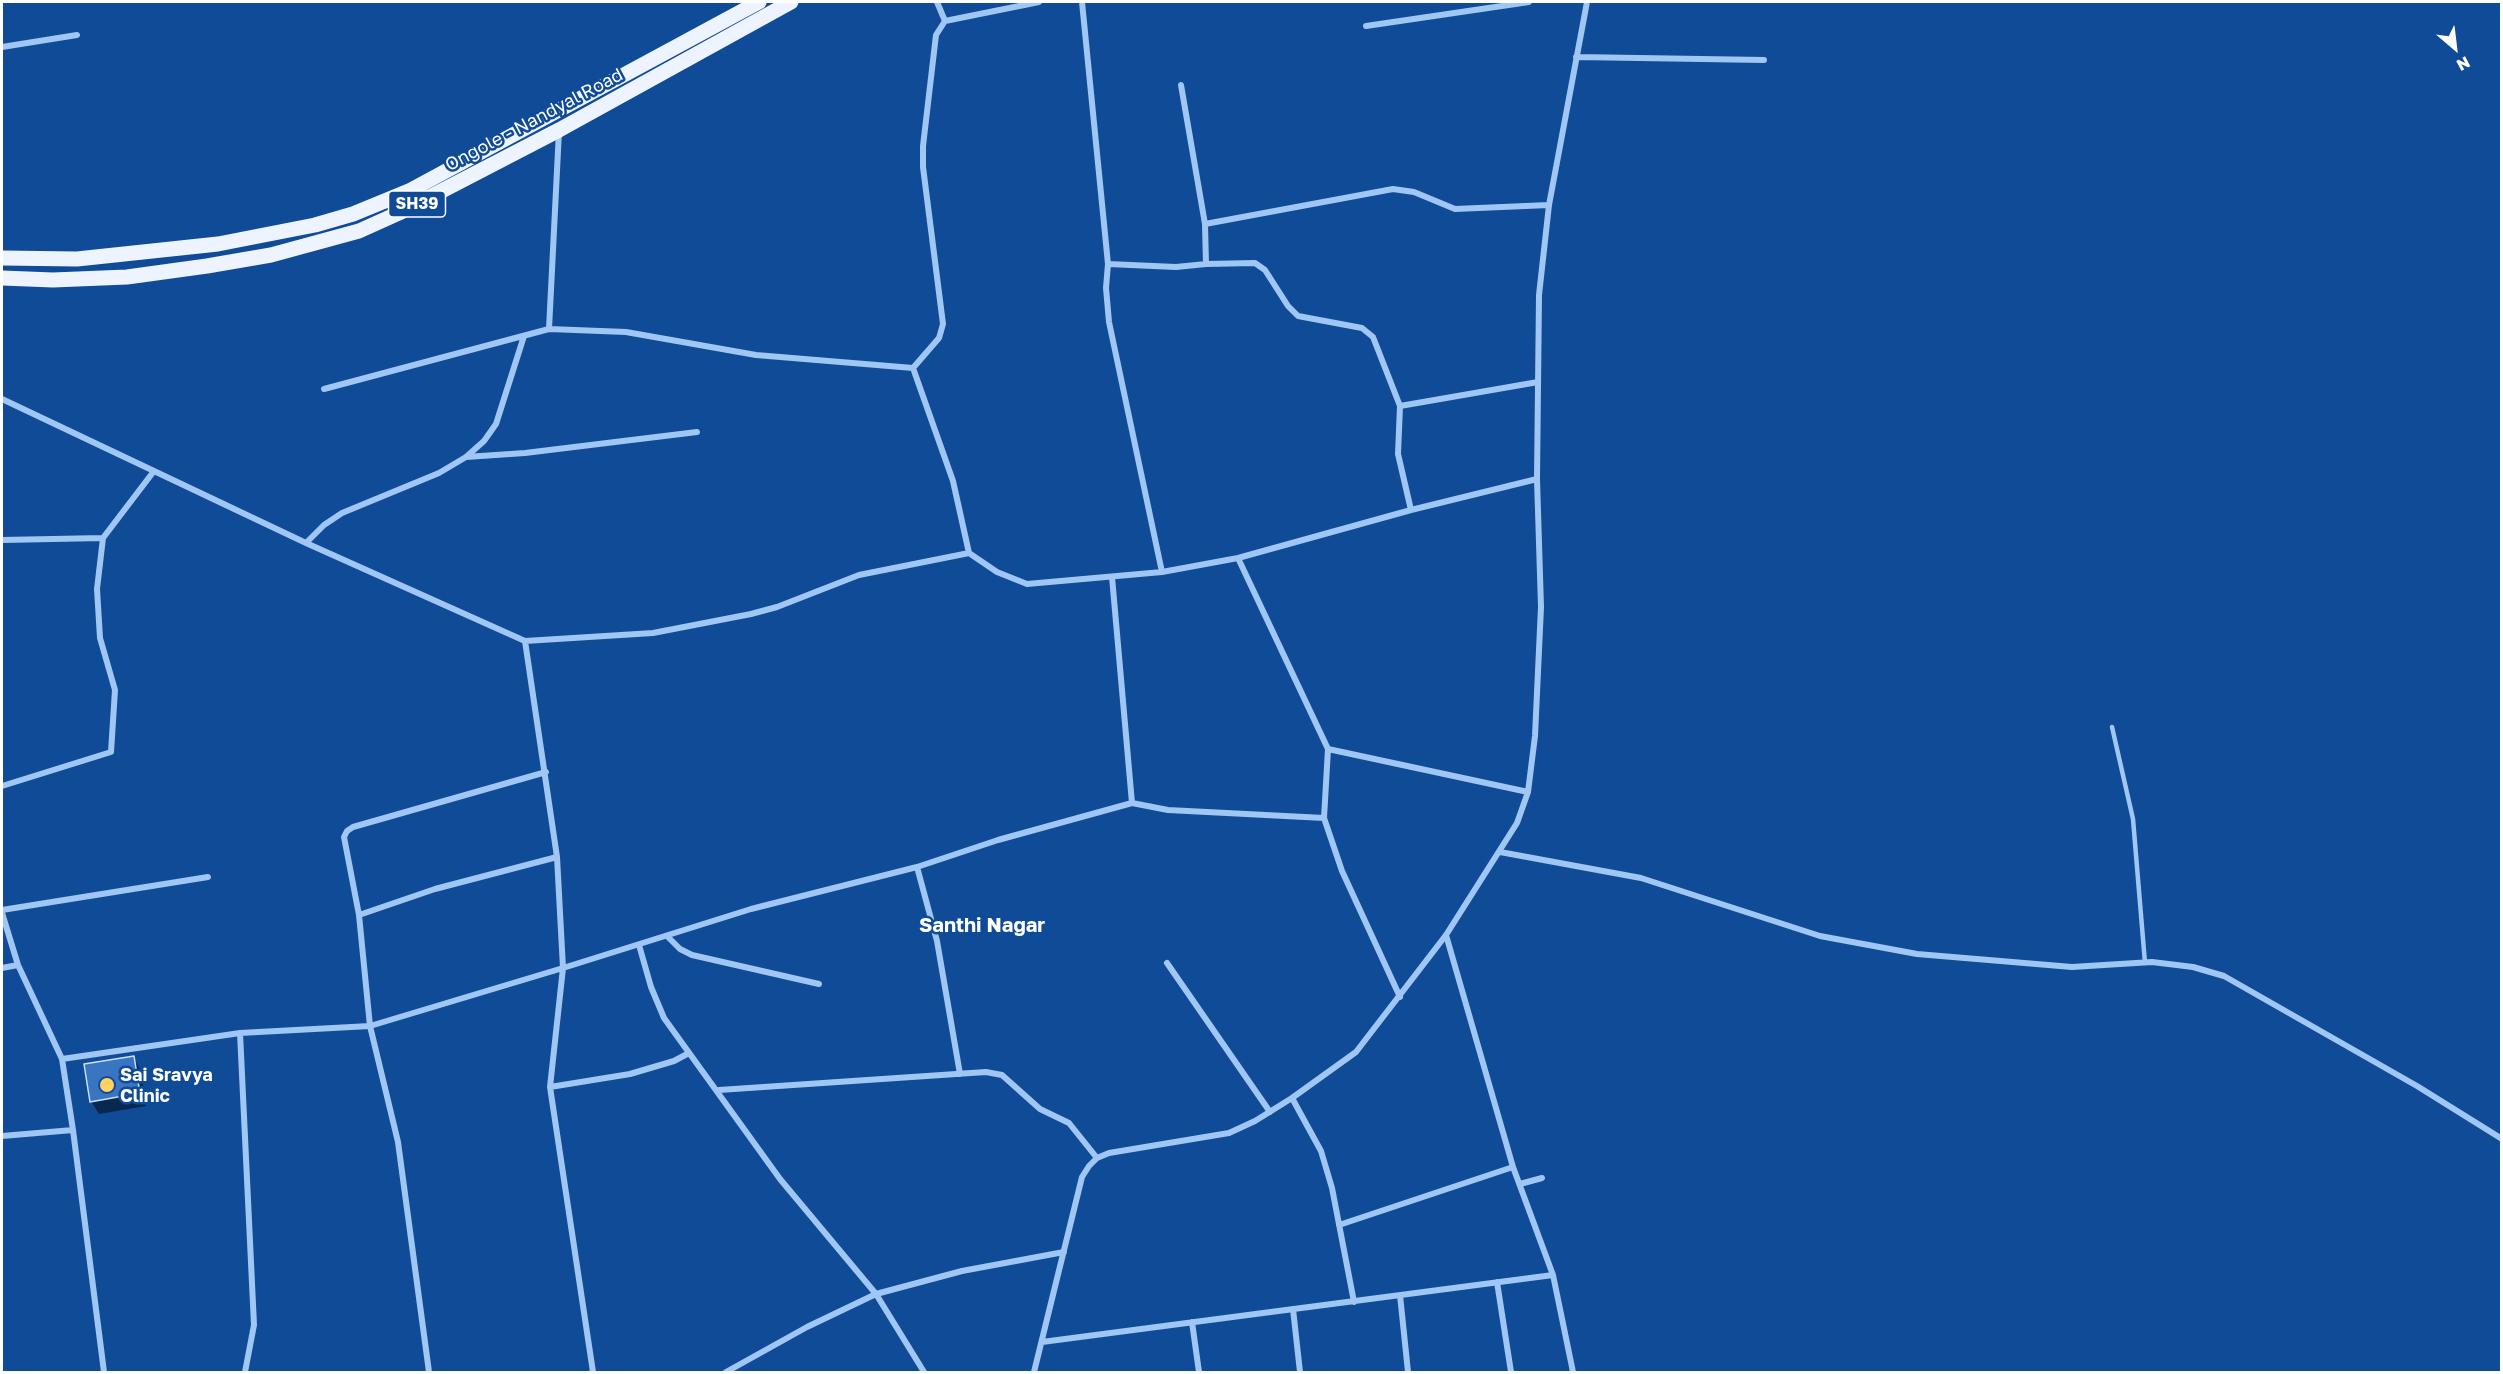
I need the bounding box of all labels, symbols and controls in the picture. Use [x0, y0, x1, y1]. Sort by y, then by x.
north arrow [2425, 18, 2485, 78]
text: N [2453, 52, 2474, 76]
street label: Ongole - Nandyal Road [441, 64, 627, 176]
road number: SH39 [388, 191, 446, 217]
district label: Santhi Nagar [919, 914, 1045, 938]
place label: Sai Sravya Clinic [120, 1064, 213, 1106]
marker: Sai Sravya Clinic [98, 1076, 116, 1094]

